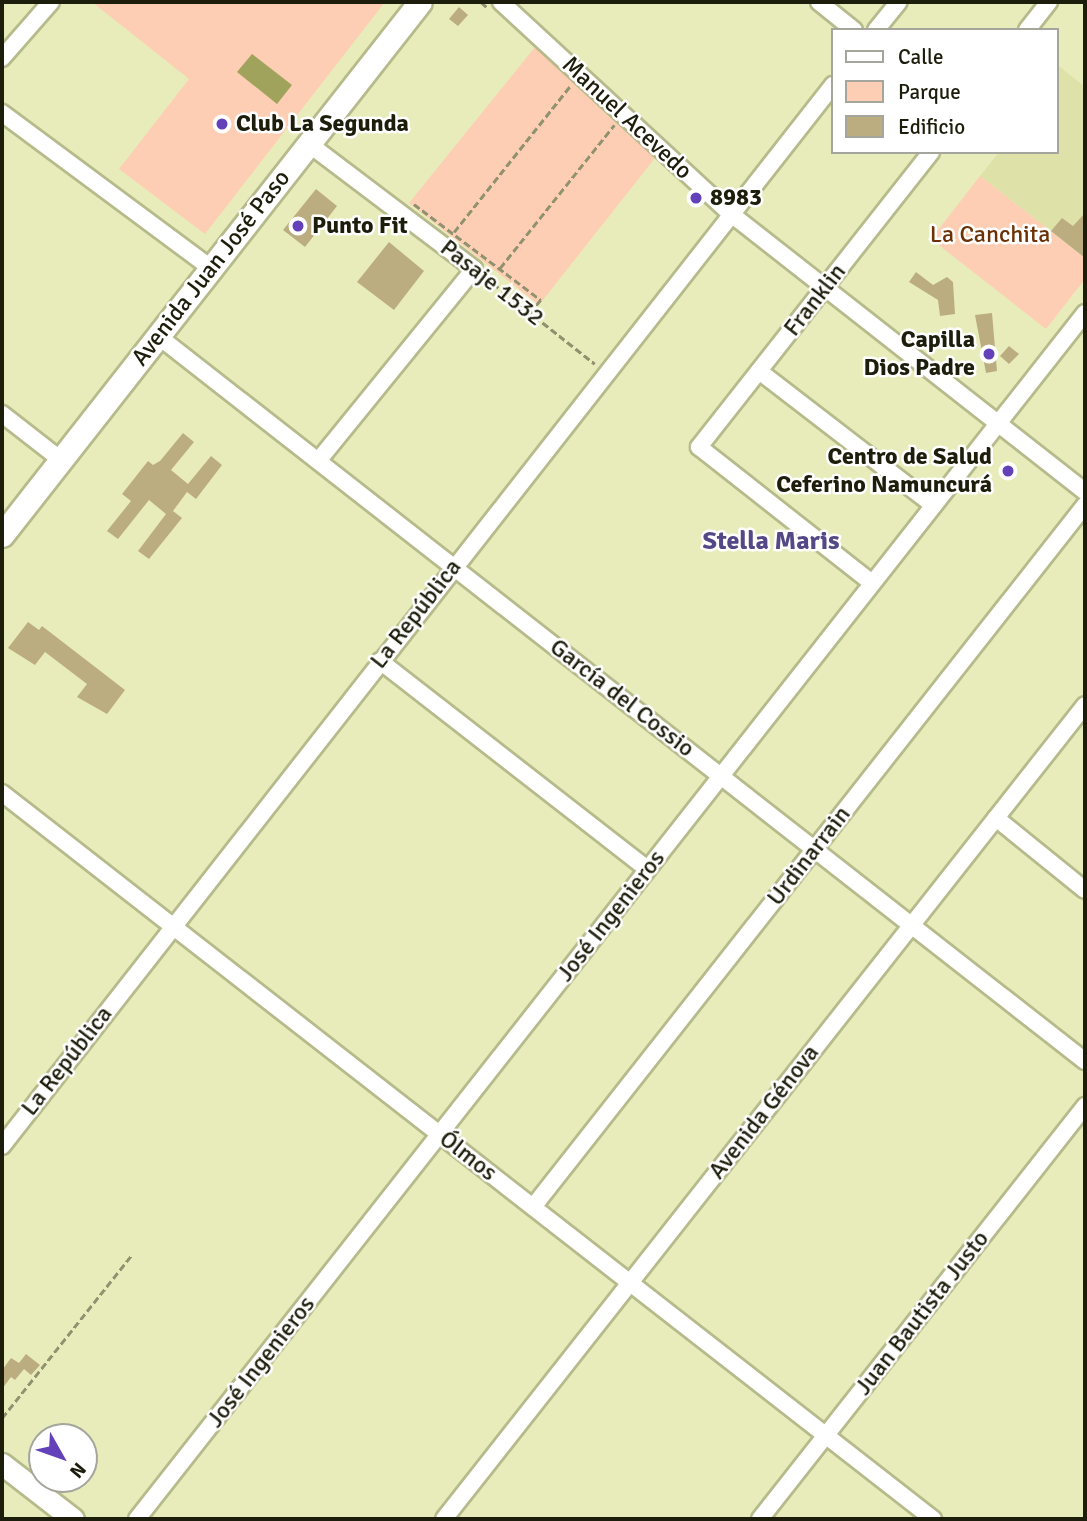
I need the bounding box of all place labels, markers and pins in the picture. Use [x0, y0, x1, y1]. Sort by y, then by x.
place label: Club La Segunda [236, 110, 409, 138]
marker: Club La Segunda [214, 116, 230, 132]
place label: 8983 [710, 184, 762, 212]
marker: 8983 [688, 190, 704, 206]
place label: Punto Fit [312, 212, 408, 240]
marker: Punto Fit [290, 218, 306, 234]
place label: Capilla Dios Padre [864, 326, 975, 382]
marker: Capilla Dios Padre [981, 346, 997, 362]
place label: Centro de Salud Ceferino Namuncurá [776, 443, 992, 499]
marker: Centro de Salud Ceferino Namuncurá [998, 461, 1018, 481]

